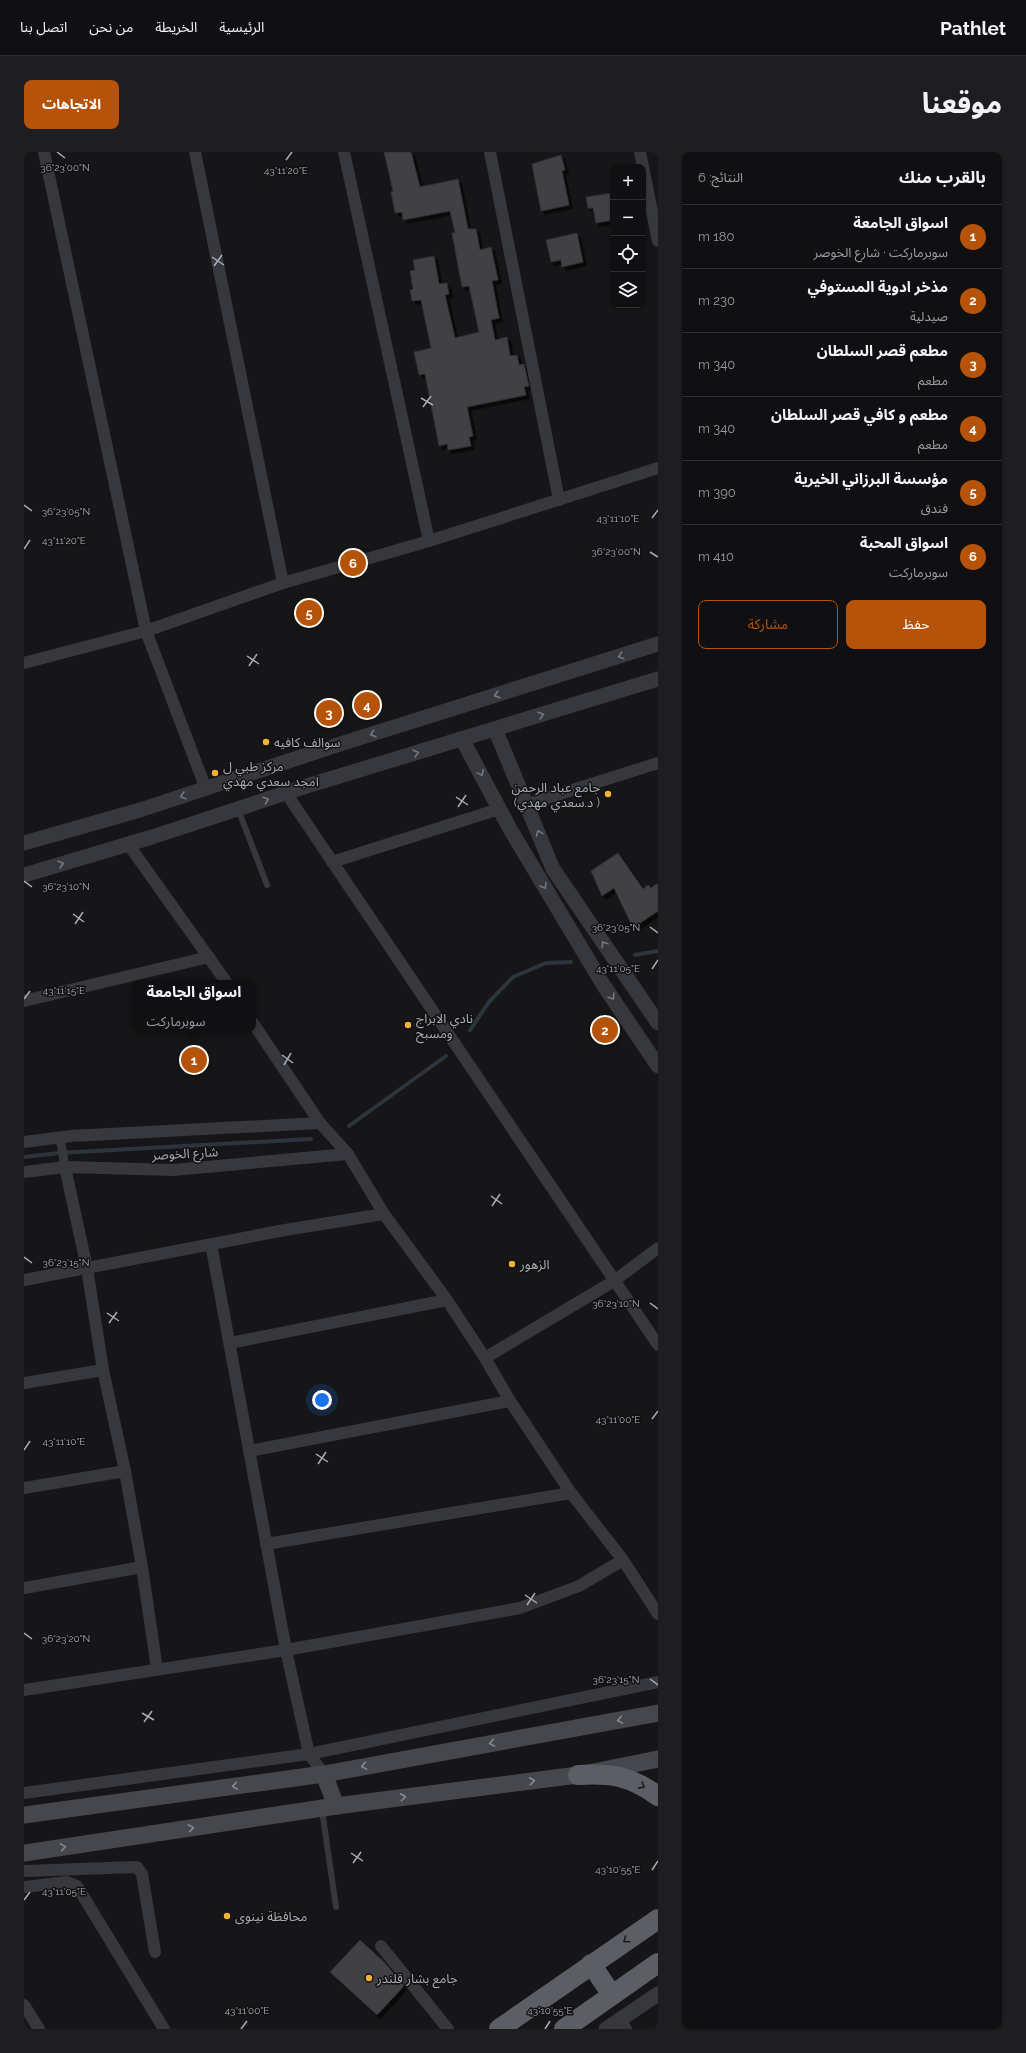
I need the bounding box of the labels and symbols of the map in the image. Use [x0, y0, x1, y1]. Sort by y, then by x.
text: 36°23'00"N [40, 162, 90, 173]
text: 43°11'20"E [264, 165, 308, 176]
text: 36°23'05"N [42, 506, 90, 517]
text: 43°11'10"E [597, 513, 639, 524]
text: 43°11'20"E [42, 535, 86, 546]
text: 36°23'00"N [591, 546, 641, 557]
pin: 6 [340, 548, 366, 578]
pin: 5 [296, 598, 322, 628]
one-way arrow [617, 651, 624, 660]
pin: 4 [354, 690, 380, 720]
one-way arrow [494, 690, 501, 699]
pin: 3 [316, 698, 342, 728]
one-way arrow [537, 711, 544, 720]
one-way arrow [370, 729, 377, 738]
place label: سوالف كافيه [274, 735, 341, 750]
marker: سوالف كافيه [261, 737, 271, 747]
one-way arrow [413, 749, 420, 758]
place label: مركز طبي ل امجد سعدي مهدي [223, 759, 319, 792]
marker: مركز طبي ل امجد سعدي مهدي [210, 768, 220, 778]
one-way arrow [476, 769, 483, 776]
place label: جامع عباد الرحمن (د.سعدي مهدي ) [511, 780, 600, 813]
marker: جامع عباد الرحمن (د.سعدي مهدي ) [603, 789, 613, 799]
one-way arrow [179, 791, 186, 800]
one-way arrow [262, 796, 269, 805]
one-way arrow [535, 830, 543, 837]
one-way arrow [58, 860, 65, 869]
text: 36°23'10"N [42, 881, 90, 892]
one-way arrow [540, 882, 547, 889]
text: 36°23'05"N [592, 922, 640, 933]
one-way arrow [602, 942, 609, 949]
text: 43°11'05"E [596, 963, 640, 974]
text: 43°11'15"E [43, 985, 85, 996]
one-way arrow [607, 993, 614, 1000]
place label: نادي الابراج ومسبح [416, 1011, 473, 1044]
pin: 2 [592, 1015, 618, 1045]
marker: نادي الابراج ومسبح [403, 1020, 413, 1030]
pin: 1 [181, 1045, 207, 1075]
street label: شارع الخوصر [150, 1144, 219, 1166]
text: 36°23'15"N [43, 1257, 89, 1268]
place label: الزهور [519, 1257, 549, 1272]
marker: الزهور [507, 1259, 517, 1269]
text: 36°23'10"N [592, 1298, 640, 1309]
your location [312, 1390, 332, 1410]
text: 43°11'00"E [596, 1414, 640, 1425]
text: 43°11'10"E [43, 1436, 85, 1447]
text: 36°23'20"N [42, 1633, 90, 1644]
text: 36°23'15"N [593, 1674, 639, 1685]
one-way arrow [616, 1716, 623, 1724]
one-way arrow [489, 1738, 495, 1747]
one-way arrow [361, 1762, 367, 1770]
one-way arrow [529, 1776, 535, 1785]
one-way arrow [232, 1781, 238, 1790]
one-way arrow [638, 1781, 645, 1789]
one-way arrow [400, 1793, 406, 1802]
one-way arrow [188, 1824, 194, 1833]
one-way arrow [59, 1843, 66, 1852]
text: 43°10'55"E [595, 1864, 641, 1875]
text: 43°11'05"E [42, 1886, 86, 1897]
place label: محافظة نينوى [235, 1909, 308, 1925]
marker: محافظة نينوى [222, 1911, 232, 1921]
one-way arrow [623, 1935, 630, 1943]
place label: جامع بشار قلندر [376, 1971, 458, 1989]
marker: جامع بشار قلندر [364, 1973, 374, 1983]
text: 43°11'00"E [225, 2005, 269, 2016]
text: 43°10'55"E [527, 2005, 573, 2016]

